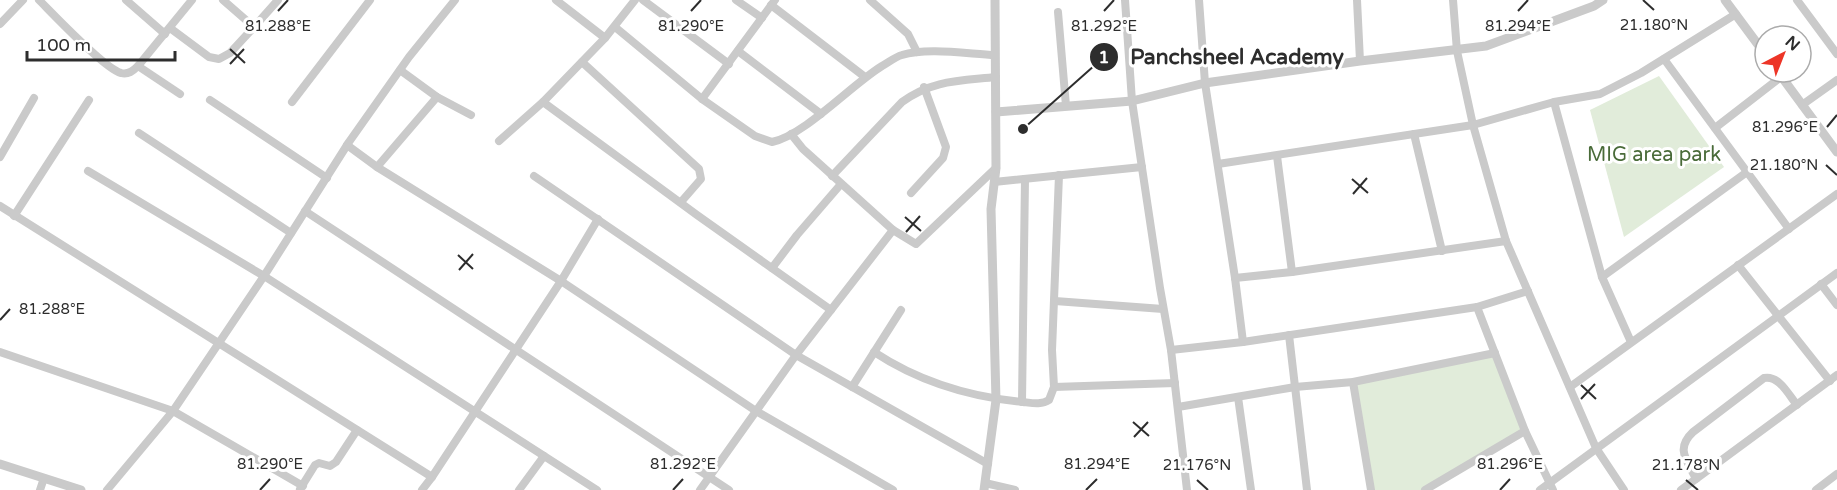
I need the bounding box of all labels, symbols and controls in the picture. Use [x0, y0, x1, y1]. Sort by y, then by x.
text: 21.180°N [1620, 16, 1688, 34]
text: 81.288°E [245, 17, 311, 35]
text: 81.290°E [658, 17, 724, 35]
text: 81.292°E [1071, 17, 1137, 35]
text: 81.294°E [1485, 17, 1551, 35]
scale bar [27, 24, 176, 62]
north arrow [1753, 24, 1813, 84]
text: N [1781, 32, 1804, 55]
text: 100 m [36, 34, 91, 56]
callout: Panchsheel Academy [1089, 37, 1356, 76]
text: Panchsheel Academy [1130, 45, 1344, 70]
text: 1 [1098, 46, 1110, 68]
text: 81.296°E [1752, 118, 1818, 136]
park label: MIG area park [1587, 143, 1721, 167]
text: 21.180°N [1750, 156, 1818, 174]
text: 81.288°E [19, 300, 85, 318]
text: 81.290°E [237, 455, 303, 473]
text: 81.292°E [650, 455, 716, 473]
text: 81.294°E [1064, 455, 1130, 473]
text: 81.296°E [1477, 455, 1543, 473]
text: 21.176°N [1163, 456, 1231, 474]
text: 21.178°N [1652, 456, 1720, 474]

